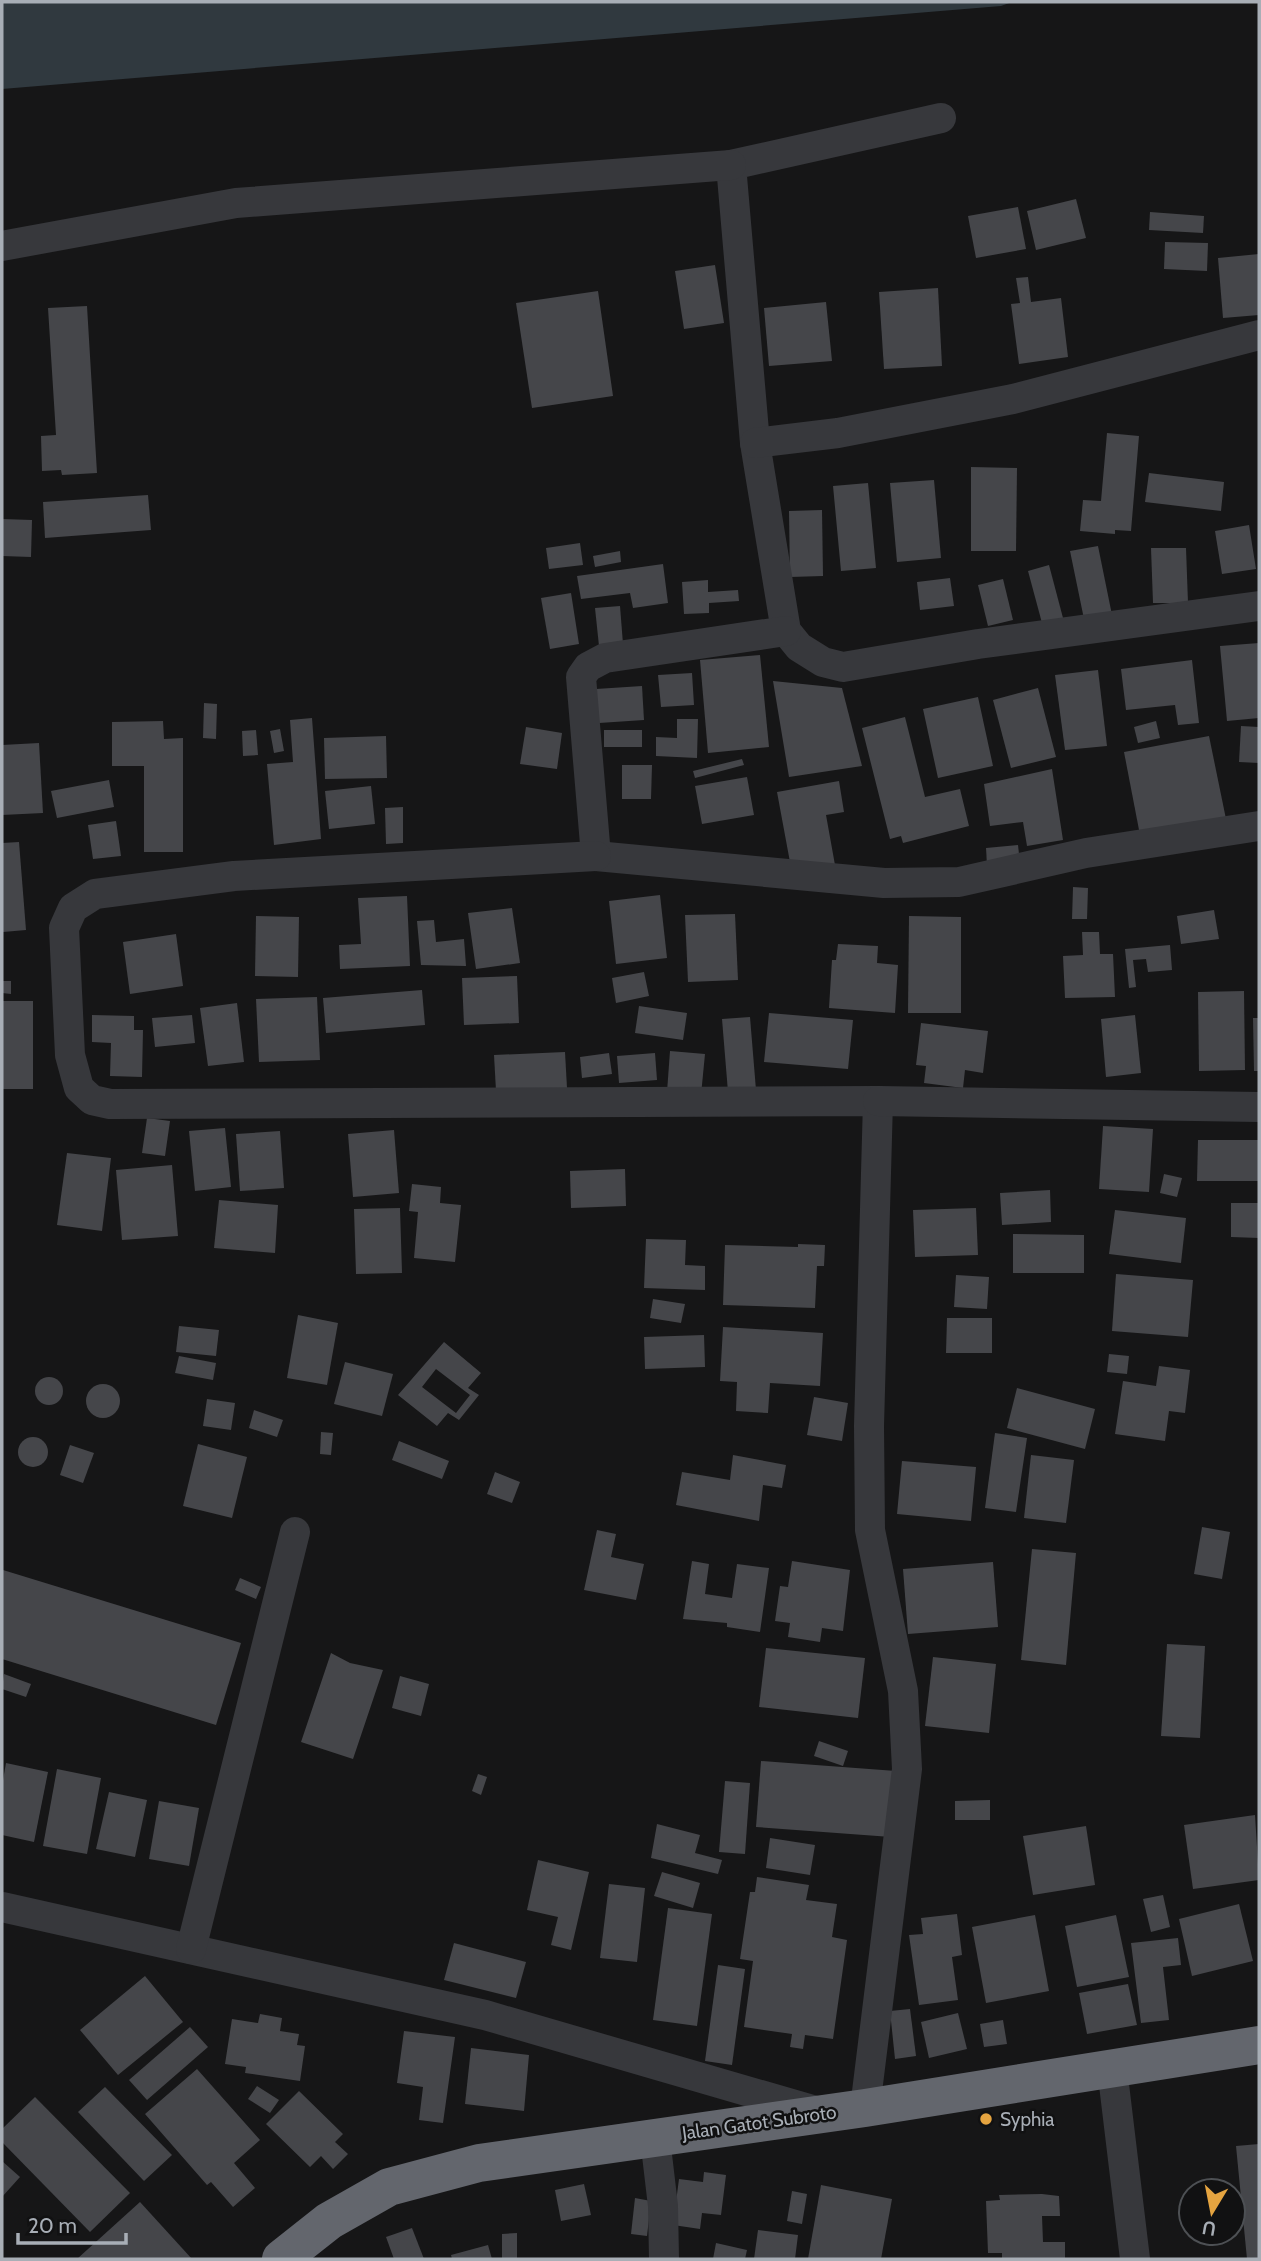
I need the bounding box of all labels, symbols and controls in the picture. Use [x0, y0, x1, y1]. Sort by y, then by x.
street label: Jalan Gatot Subroto [679, 2100, 838, 2145]
place label: Syphia [1000, 2108, 1054, 2131]
marker: Syphia [978, 2111, 994, 2127]
north arrow [1177, 2177, 1247, 2247]
scale bar [18, 2202, 126, 2246]
text: 20 m [28, 2213, 77, 2238]
text: U [1200, 2216, 1218, 2241]

